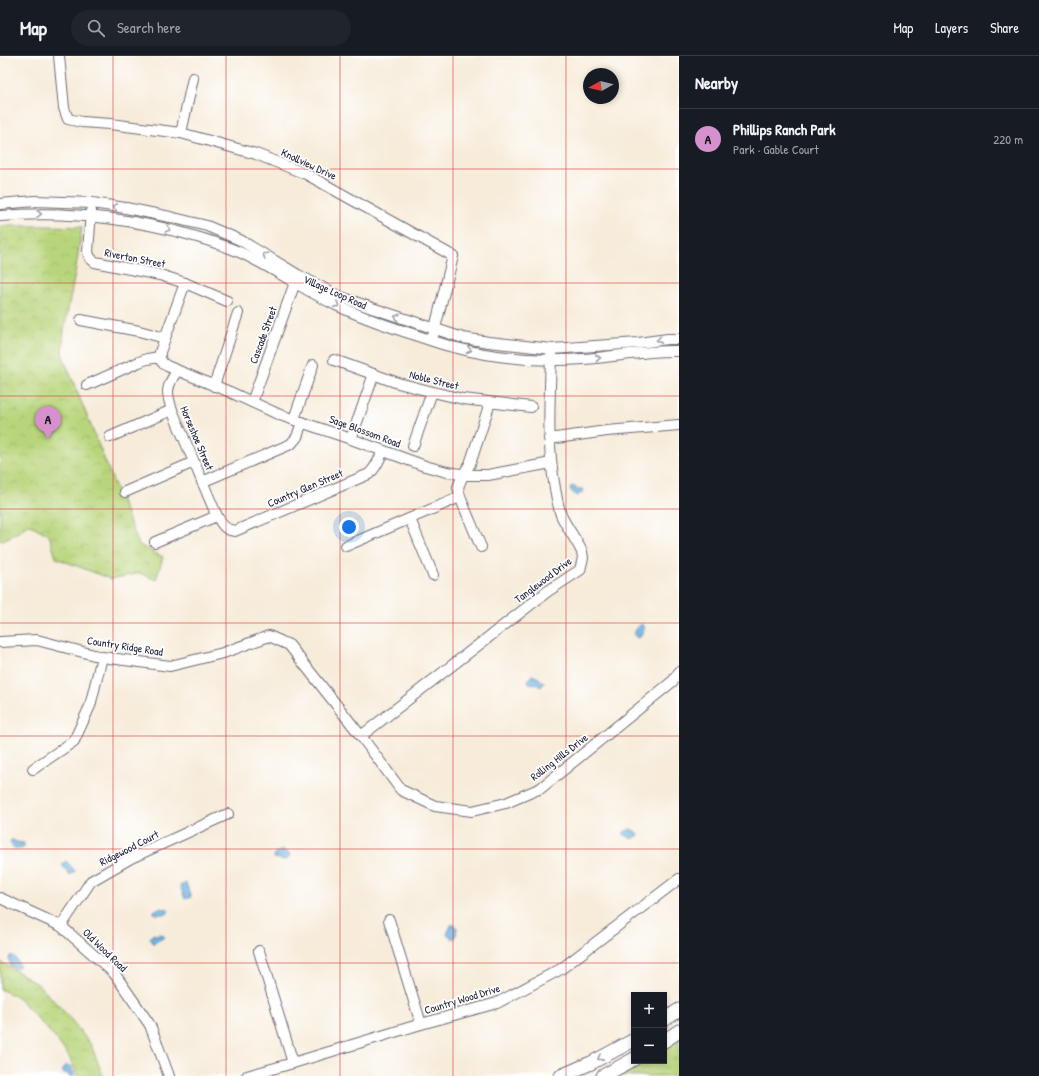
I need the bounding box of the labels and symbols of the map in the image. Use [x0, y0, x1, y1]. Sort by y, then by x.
north arrow [583, 68, 619, 104]
street label: Knollview Drive [279, 145, 339, 183]
one-way arrow [112, 203, 118, 212]
one-way arrow [36, 210, 42, 218]
one-way arrow [164, 224, 171, 233]
street label: Riverton Street [103, 245, 167, 271]
one-way arrow [262, 252, 269, 260]
street label: Village Loop Road [301, 272, 369, 312]
one-way arrow [332, 300, 340, 308]
street label: Cascade Street [246, 304, 280, 366]
one-way arrow [394, 313, 401, 322]
one-way arrow [655, 335, 662, 344]
one-way arrow [466, 346, 472, 354]
one-way arrow [595, 353, 601, 362]
street label: Noble Street [408, 367, 460, 393]
street label: Horseshoe Street [177, 404, 217, 472]
pin: A [35, 406, 61, 439]
street label: Sage Blossom Road [327, 412, 403, 451]
street label: Country Glen Street [265, 466, 345, 510]
your location [339, 517, 359, 537]
street label: Tanglewood Drive [512, 554, 575, 606]
street label: Country Ridge Road [86, 633, 165, 659]
street label: Rolling Hills Drive [528, 730, 591, 784]
street label: Ridgewood Court [97, 827, 161, 869]
street label: Old Wood Road [80, 925, 131, 975]
street label: Country Wood Drive [423, 981, 502, 1017]
one-way arrow [596, 1053, 604, 1061]

